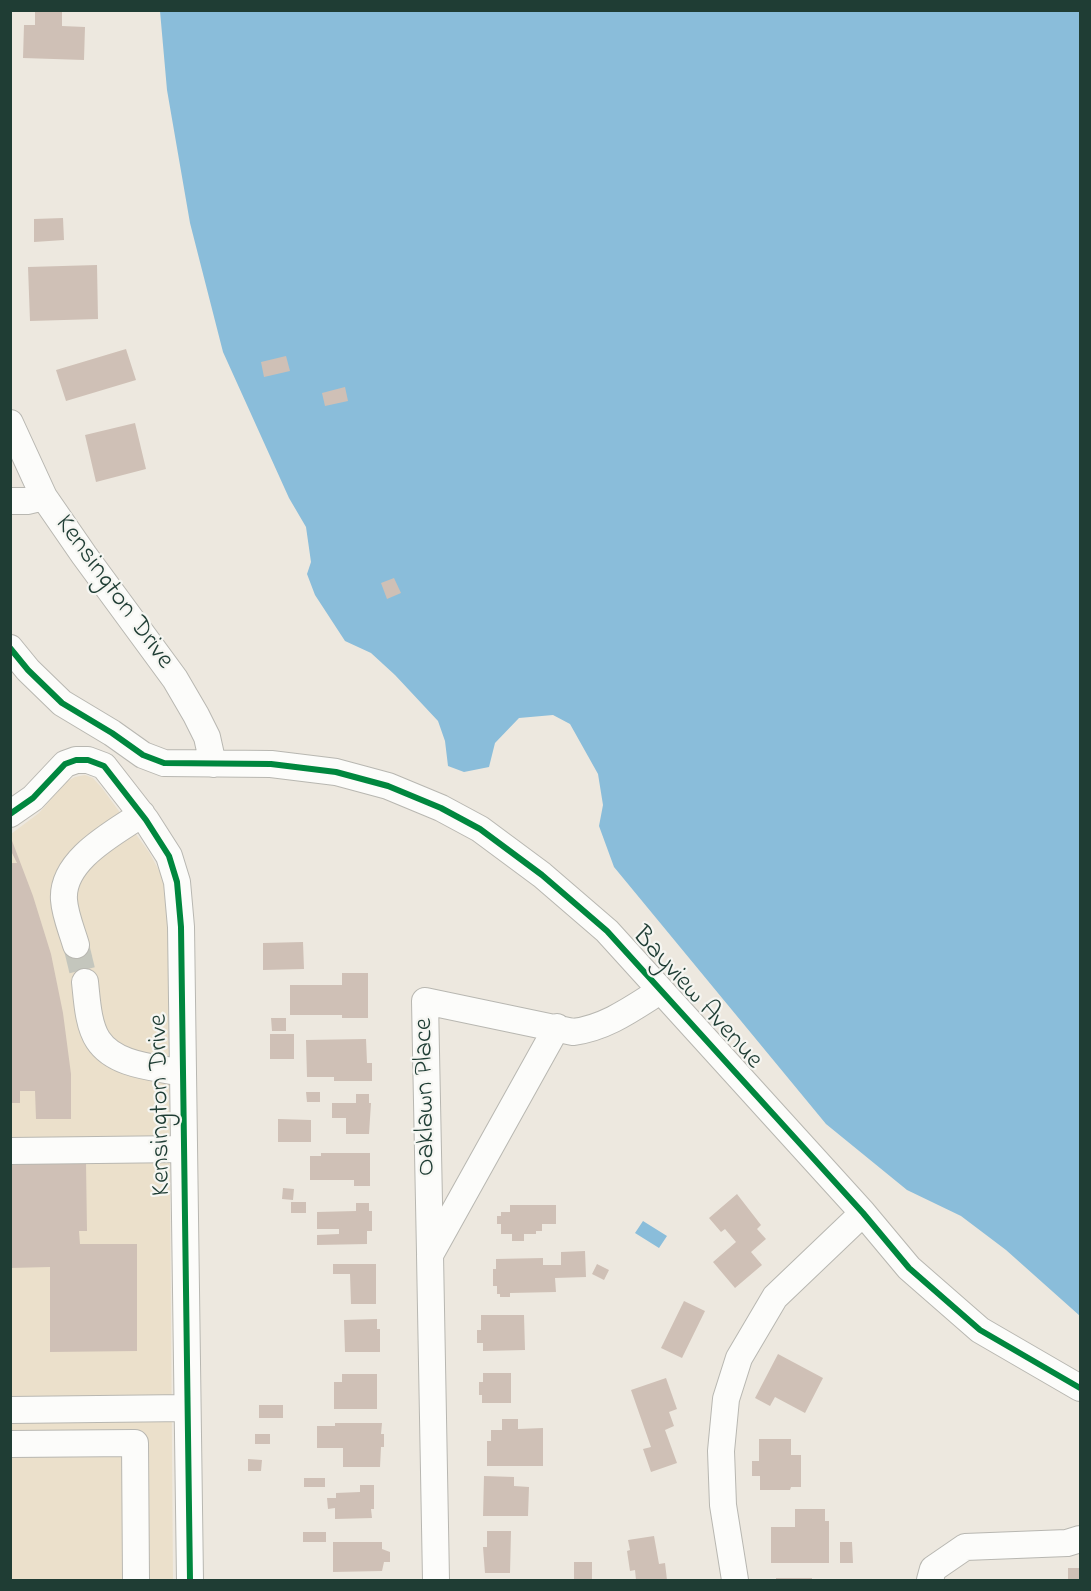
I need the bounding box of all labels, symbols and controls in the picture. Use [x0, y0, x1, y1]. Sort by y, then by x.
street label: Kensington Drive [46, 510, 180, 676]
street label: Bayview Avenue [624, 921, 768, 1077]
street label: Kensington Drive [144, 1014, 180, 1196]
street label: Oaklawn Place [409, 1018, 445, 1176]

